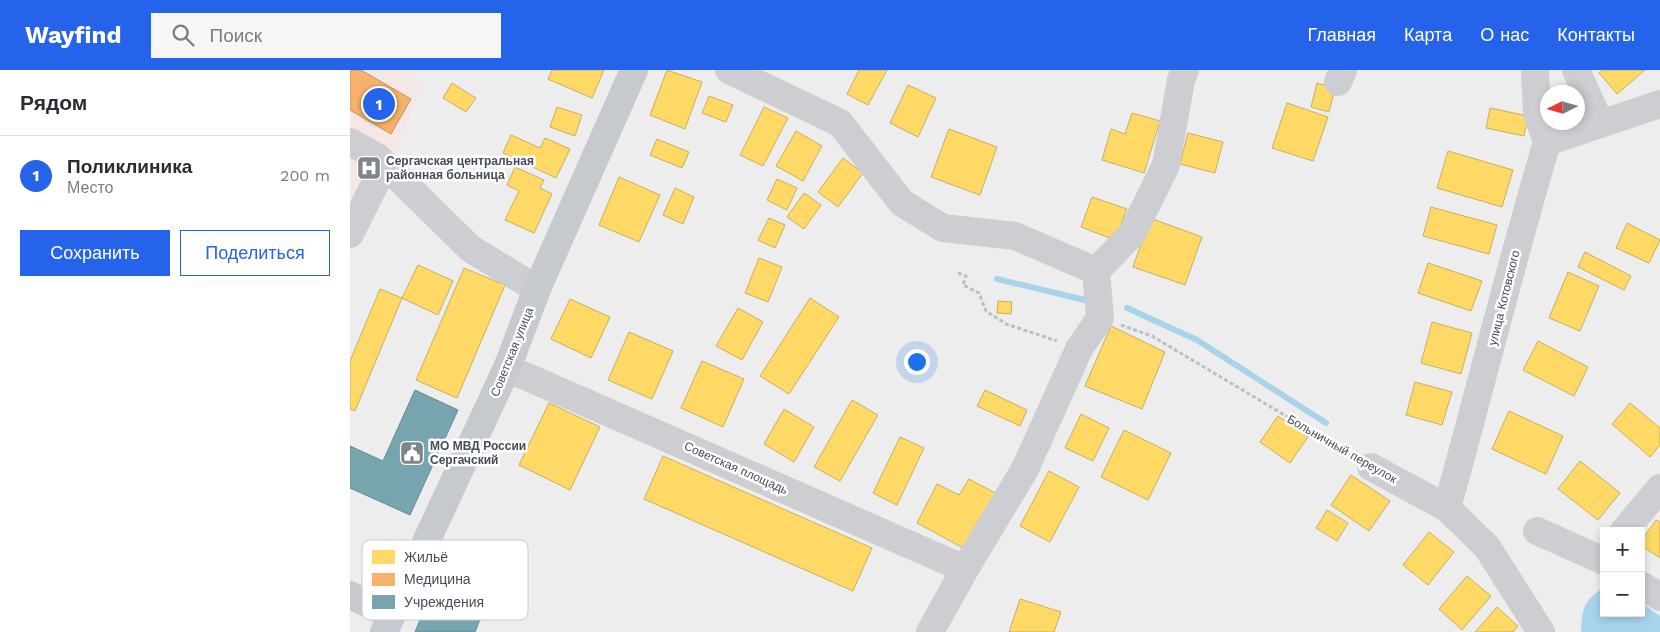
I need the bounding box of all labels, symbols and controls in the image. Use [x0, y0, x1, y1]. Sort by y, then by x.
search box [151, 13, 501, 58]
text: Wayfind [25, 21, 121, 49]
icon: search [169, 21, 197, 49]
text: Поиск [209, 24, 262, 47]
text: Главная [1307, 24, 1376, 45]
text: Карта [1404, 24, 1452, 45]
text: О нас [1480, 24, 1529, 45]
text: Контакты [1557, 24, 1635, 45]
pin: 1 [363, 85, 395, 123]
north arrow [1540, 85, 1585, 130]
text: Рядом [20, 90, 87, 115]
place label: Сергачская центральная районная больница [386, 154, 534, 182]
text: Поликлиника [67, 155, 192, 178]
hospital icon: Сергачская центральная районная больница [356, 155, 382, 181]
text: 1 [33, 166, 39, 185]
text: 200 m [280, 166, 330, 185]
text: Место [67, 178, 113, 197]
button: Сохранить [20, 230, 170, 276]
button: Поделиться [180, 230, 330, 276]
street label: улица Котовского [1485, 249, 1523, 347]
street label: Советская улица [488, 305, 536, 399]
your location [904, 349, 930, 375]
street label: Больничный переулок [1285, 412, 1400, 487]
place label: МО МВД России Сергачский [430, 439, 526, 467]
street label: Советская площадь [682, 439, 790, 497]
public building icon: МО МВД России Сергачский [399, 440, 425, 466]
map controls [1600, 527, 1645, 617]
button: + [1600, 527, 1645, 572]
legend [362, 540, 528, 620]
text: Жильё [404, 549, 448, 565]
text: Медицина [404, 571, 471, 587]
button: − [1600, 572, 1645, 617]
text: Учреждения [404, 594, 484, 610]

